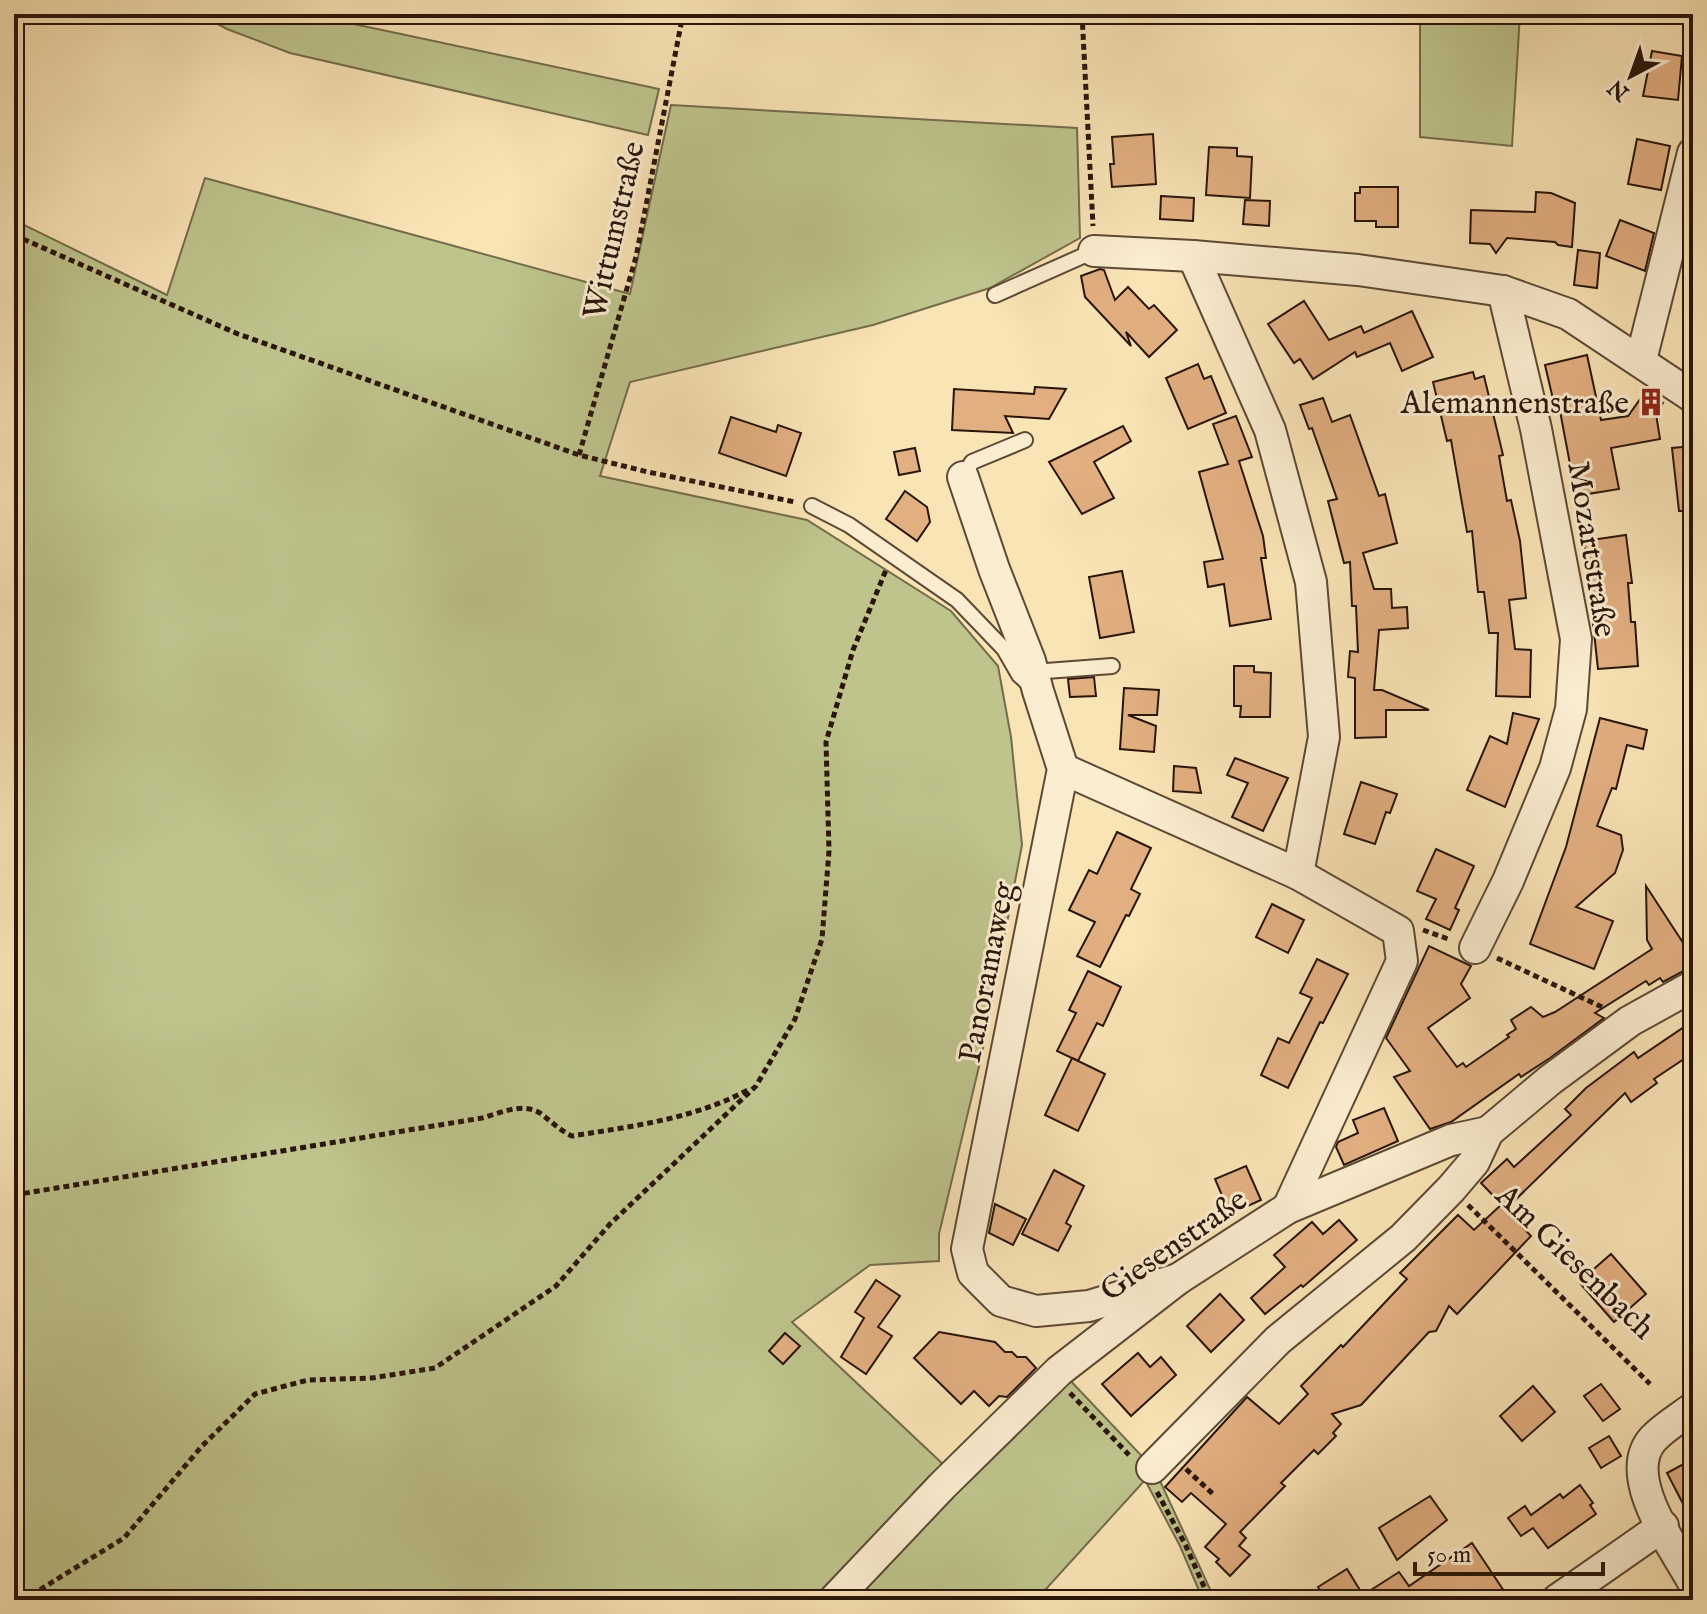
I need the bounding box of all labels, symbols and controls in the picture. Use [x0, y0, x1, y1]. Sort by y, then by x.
north arrow [1591, 36, 1671, 116]
text: N [1603, 73, 1636, 107]
street label: Wittumstraße [575, 138, 656, 323]
place label: Alemannenstraße [1400, 384, 1629, 425]
building icon: Alemannenstraße [1636, 387, 1666, 417]
street label: Mozartstraße [1556, 459, 1625, 640]
street label: Panoramaweg [951, 878, 1026, 1066]
street label: Am Giesenbach [1485, 1176, 1663, 1349]
street label: Giesenstraße [1093, 1180, 1256, 1312]
scale bar [1415, 1526, 1603, 1576]
text: 50 m [1427, 1540, 1471, 1571]

